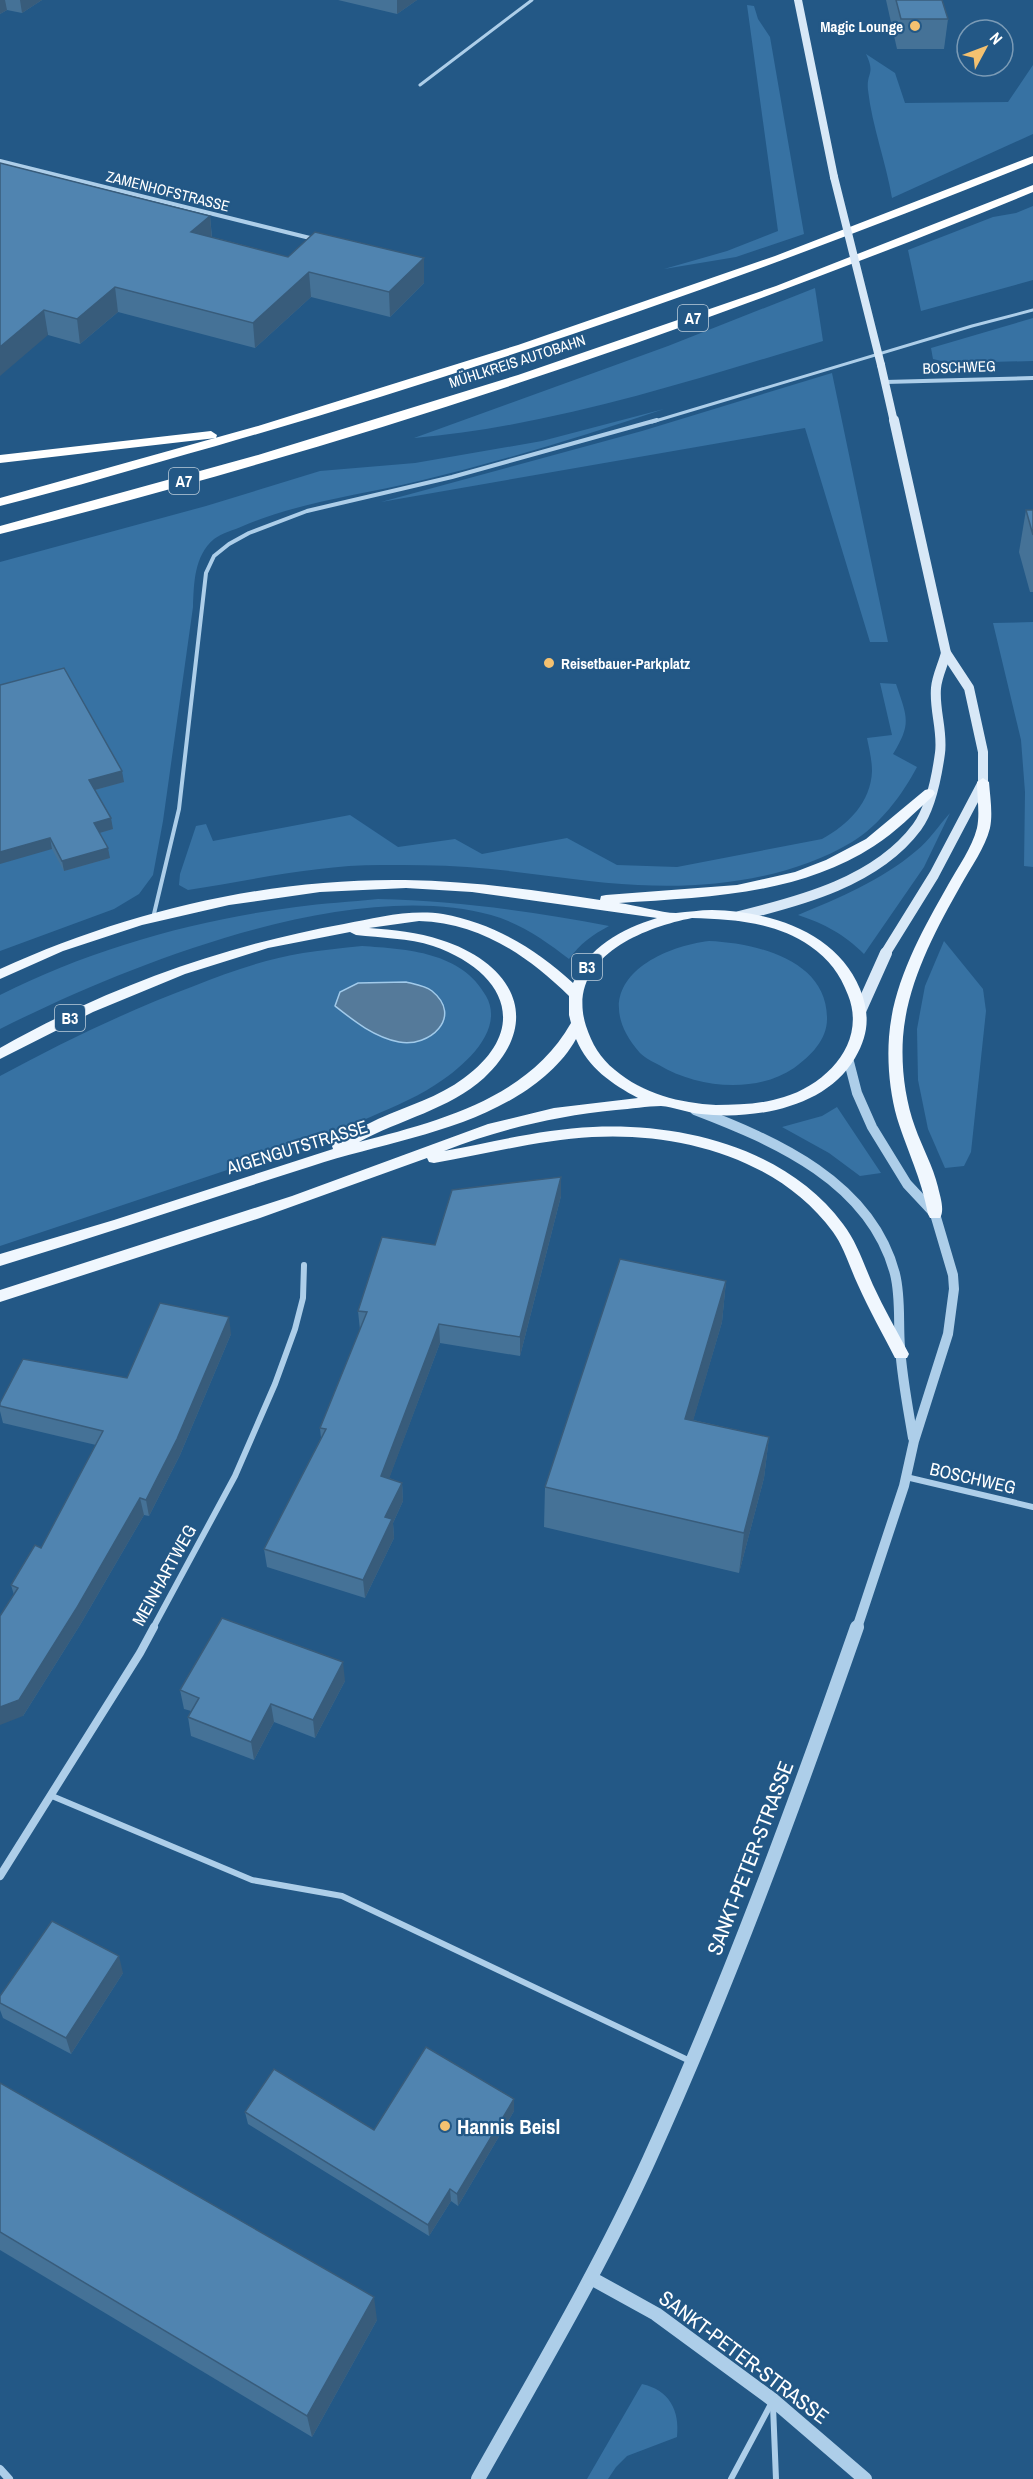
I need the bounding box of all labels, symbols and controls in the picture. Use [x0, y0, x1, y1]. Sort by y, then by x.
place label: Magic Lounge [820, 16, 903, 37]
north arrow [955, 18, 1015, 78]
marker: Magic Lounge [908, 19, 922, 33]
text: N [985, 27, 1008, 49]
street label: ZAMENHOFSTRASSE [104, 166, 232, 216]
road number: A7 [678, 305, 708, 331]
street label: MÜHLKREIS AUTOBAHN [446, 329, 588, 393]
street label: BOSCHWEG [922, 355, 996, 379]
road number: A7 [169, 468, 199, 494]
place label: Reisetbauer-Parkplatz [561, 653, 690, 674]
marker: Reisetbauer-Parkplatz [542, 656, 556, 670]
road number: B3 [572, 954, 602, 980]
road number: B3 [55, 1005, 85, 1031]
street label: AIGENGUTSTRASSE [223, 1114, 370, 1181]
street label: BOSCHWEG [927, 1456, 1019, 1500]
street label: MEINHARTWEG [126, 1520, 202, 1630]
street label: SANKT-PETER-STRASSE [700, 1757, 800, 1959]
place label: Hannis Beisl [457, 2112, 560, 2141]
marker: Hannis Beisl [438, 2119, 452, 2133]
street label: SANKT-PETER-STRASSE [653, 2284, 835, 2430]

